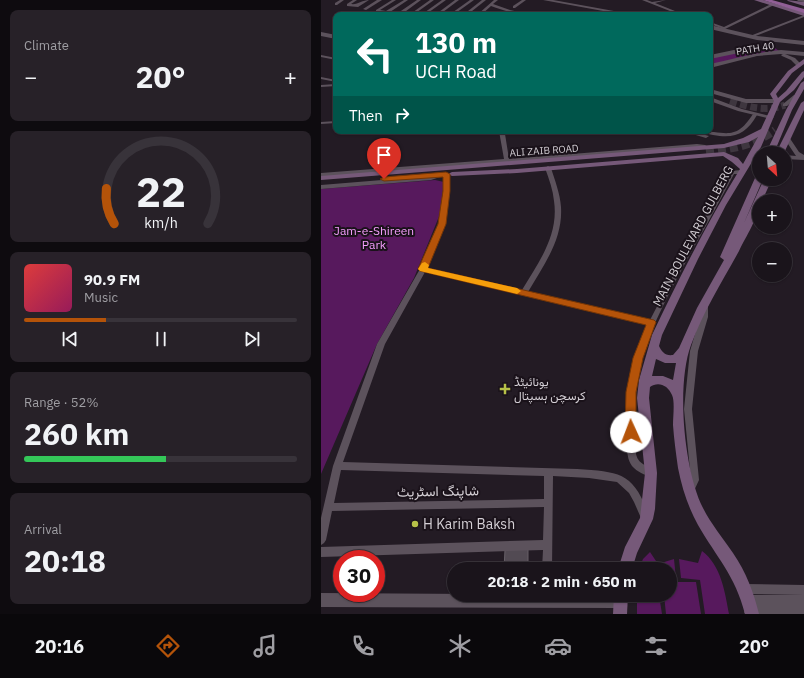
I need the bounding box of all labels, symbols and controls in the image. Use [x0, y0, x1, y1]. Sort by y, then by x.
text: 130 m [415, 24, 497, 61]
icon: left [349, 28, 401, 80]
text: Climate [24, 37, 69, 54]
street label: PATH 40 [735, 39, 775, 58]
text: 20° [135, 57, 186, 96]
text: UCH Road [415, 60, 497, 83]
text: − [24, 62, 37, 91]
text: + [284, 62, 297, 91]
icon: right [391, 104, 413, 126]
text: Then [349, 106, 383, 125]
pin [367, 138, 401, 179]
street label: ALI ZAIB ROAD [509, 142, 579, 159]
icon: arrive [373, 144, 395, 166]
north arrow [752, 146, 792, 186]
map controls [752, 146, 792, 282]
street label: MAIN BOULEVARD GULBERG [649, 163, 736, 309]
text: 22 [136, 164, 185, 218]
button: + [752, 194, 792, 234]
text: km/h [144, 213, 177, 232]
park label: Jam-e-Shireen Park [334, 223, 414, 252]
button: − [752, 242, 792, 282]
text: 90.9 FM [84, 270, 140, 289]
text: Music [84, 289, 118, 306]
icon: previous [59, 328, 81, 350]
icon: pause [150, 328, 172, 350]
icon: next [241, 328, 263, 350]
place label: یونائیٹڈ کرسچن ہسپتال [514, 374, 585, 404]
marker: یونائیٹڈ کرسچن ہسپتال [499, 383, 511, 395]
text: Range · 52% [24, 394, 98, 411]
position arrow [610, 411, 652, 453]
text: 260 km [24, 414, 129, 453]
street label: شاپنگ اسٹریٹ [397, 481, 479, 502]
place label: H Karim Baksh [423, 515, 515, 533]
marker: H Karim Baksh [410, 519, 420, 529]
text: Arrival [24, 521, 62, 538]
text: 20:18 [24, 541, 106, 580]
speed limit sign: 30 [333, 550, 385, 602]
text: 20:18 · 2 min · 650 m [488, 572, 636, 591]
icon: directions [154, 632, 182, 660]
icon: music [251, 632, 279, 660]
icon: phone [349, 632, 377, 660]
icon: climate [446, 632, 474, 660]
icon: car [544, 632, 572, 660]
icon: filters [642, 632, 670, 660]
text: 20:16 [35, 635, 84, 658]
text: 20° [739, 635, 769, 658]

